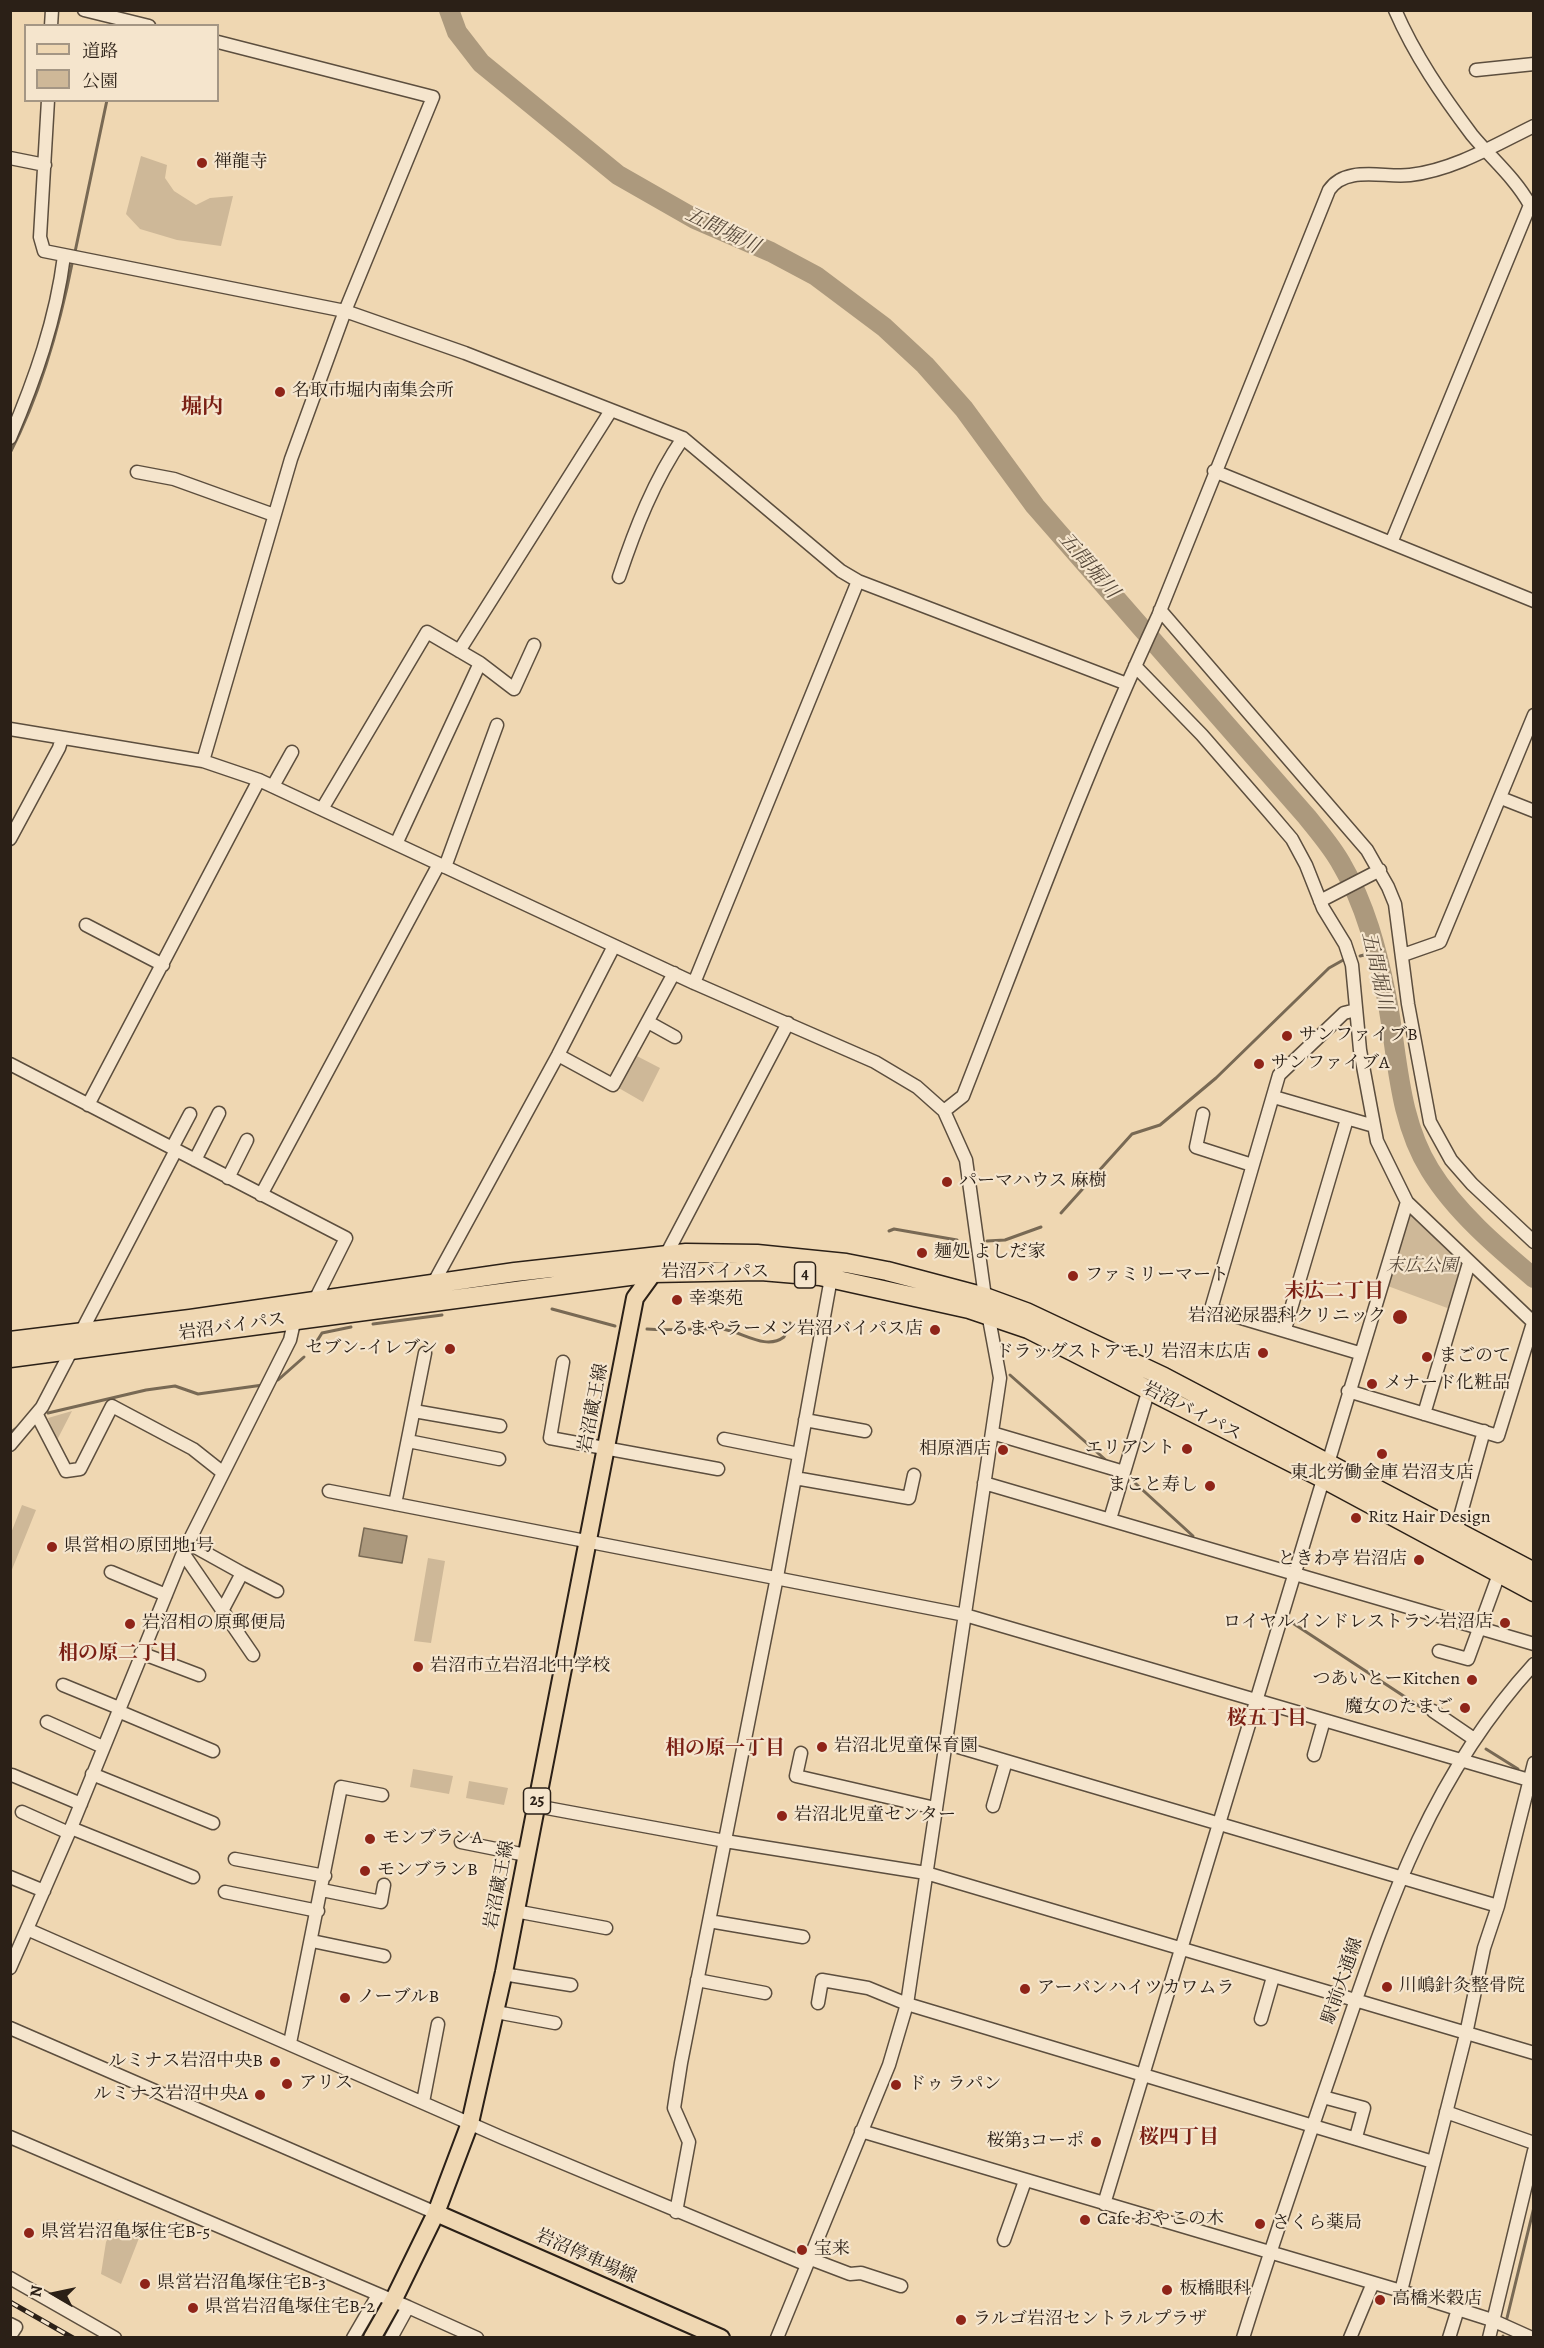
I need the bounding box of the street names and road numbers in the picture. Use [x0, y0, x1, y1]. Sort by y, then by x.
street label: 岩沼バイパス [661, 1262, 769, 1284]
road number: 4 [794, 1262, 816, 1288]
street label: 岩沼バイパス [177, 1309, 287, 1345]
street label: 岩沼蔵王線 [575, 1362, 613, 1454]
street label: 岩沼バイパス [1139, 1378, 1245, 1446]
road number: 25 [524, 1788, 550, 1814]
street label: 岩沼蔵王線 [481, 1839, 519, 1931]
street label: 駅前大通線 [1318, 1935, 1368, 2027]
street label: 岩沼停車場線 [532, 2225, 640, 2289]

